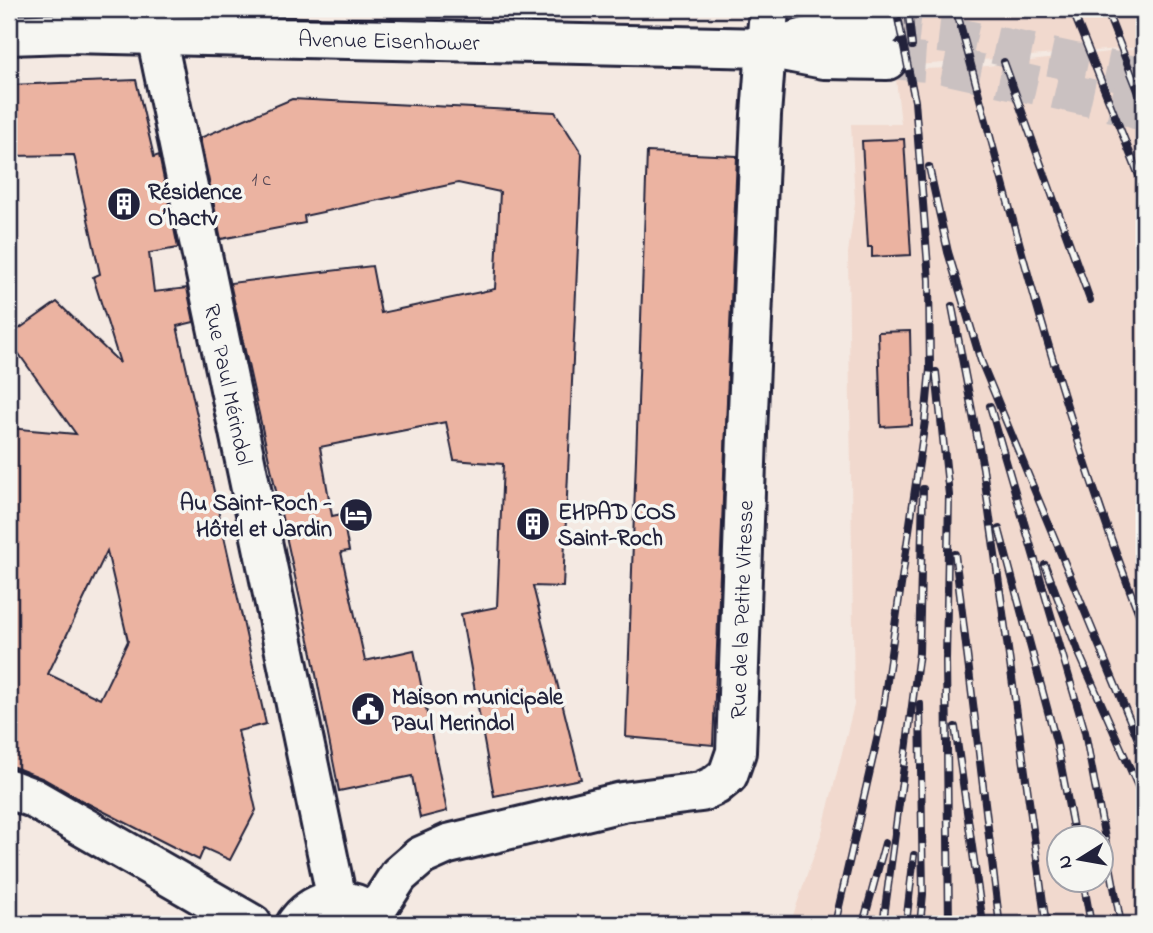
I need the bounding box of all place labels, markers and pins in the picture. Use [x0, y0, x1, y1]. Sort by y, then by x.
place label: Résidence O’hactv [148, 177, 243, 236]
building icon: Résidence O’hactv [105, 185, 143, 223]
place label: Au Saint-Roch - Hôtel et Jardin [180, 488, 332, 547]
hotel icon: Au Saint-Roch - Hôtel et Jardin [337, 496, 375, 534]
place label: EHPAD COS Saint-Roch [558, 497, 676, 556]
building icon: EHPAD COS Saint-Roch [514, 505, 552, 543]
place label: Maison municipale Paul Merindol [392, 682, 564, 741]
public building icon: Maison municipale Paul Merindol [349, 690, 387, 728]

